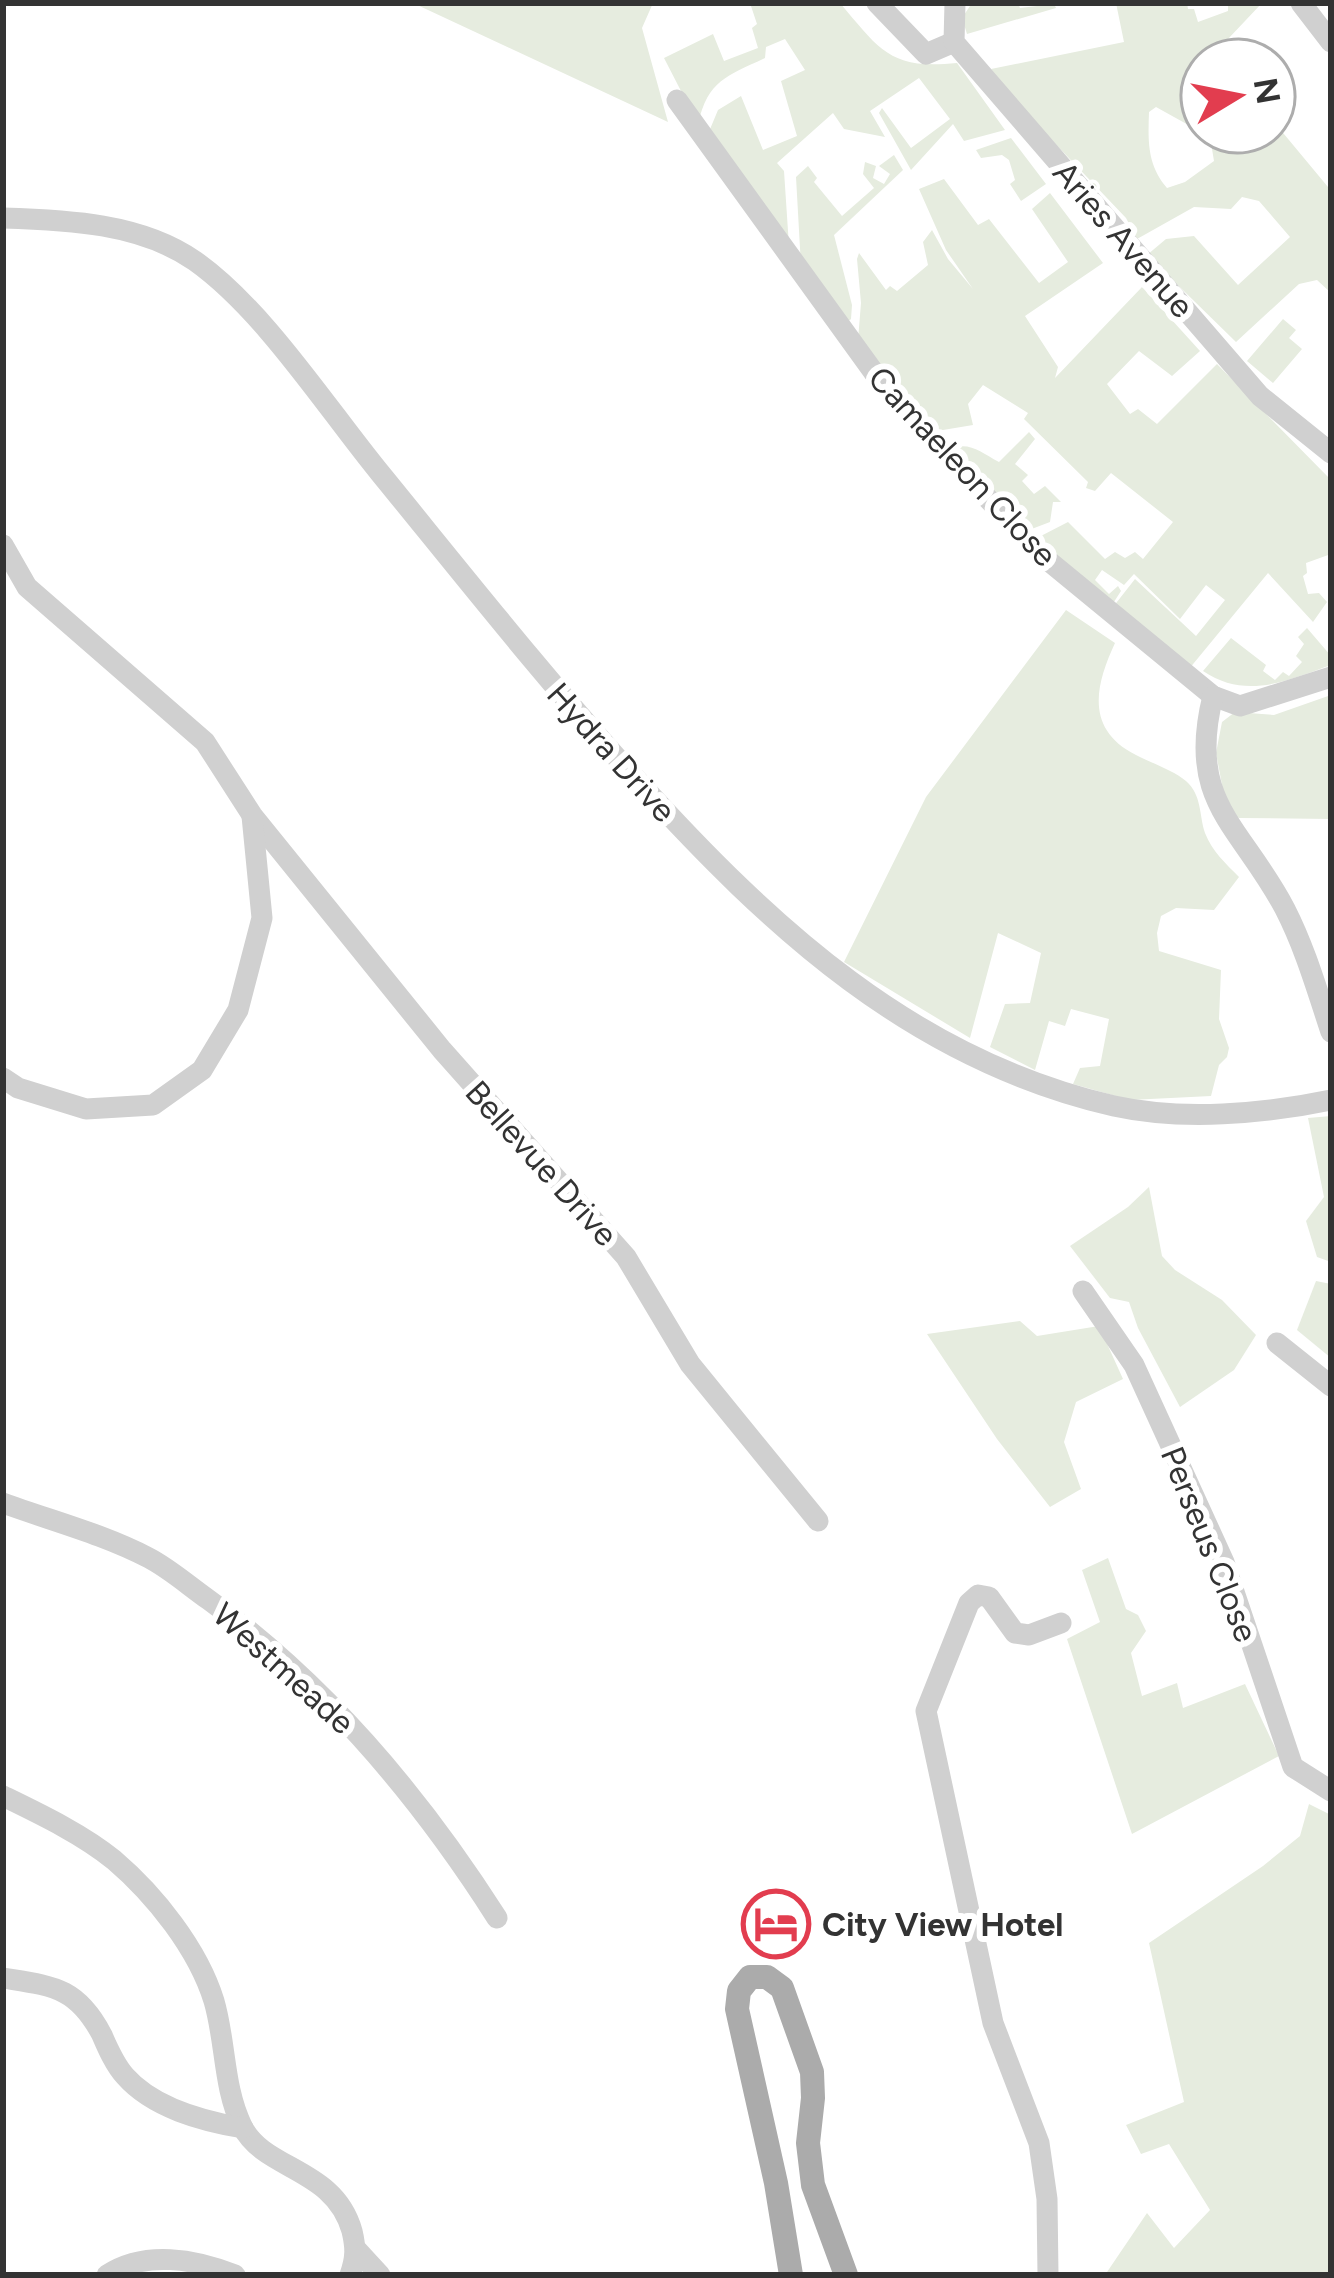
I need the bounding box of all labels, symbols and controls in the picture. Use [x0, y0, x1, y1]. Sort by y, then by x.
north arrow [1178, 36, 1298, 156]
text: N [1246, 75, 1288, 107]
street label: Aries Avenue [1045, 153, 1202, 325]
street label: Camaeleon Close [860, 359, 1065, 574]
street label: Hydra Drive [539, 675, 684, 830]
street label: Bellevue Drive [457, 1073, 626, 1254]
street label: Perseus Close [1153, 1441, 1266, 1647]
street label: Westmeade [205, 1595, 362, 1742]
hotel icon: City View Hotel [741, 1889, 811, 1959]
place label: City View Hotel [822, 1905, 1063, 1944]

